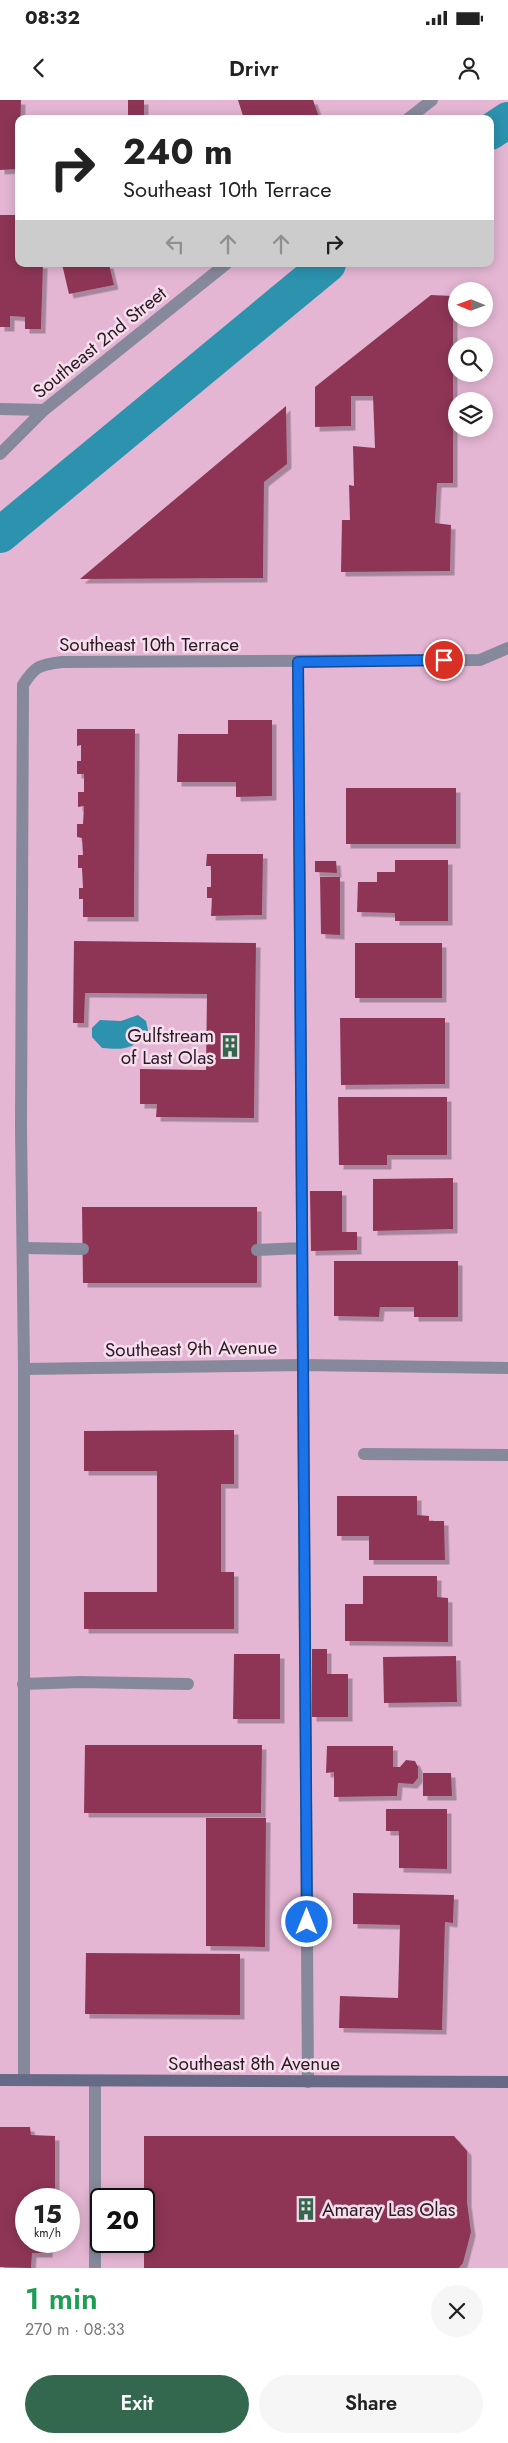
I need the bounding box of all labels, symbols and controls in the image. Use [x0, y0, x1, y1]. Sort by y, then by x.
text: 08:32 [25, 4, 80, 31]
text: Drivr [229, 52, 279, 84]
icon: back [25, 54, 53, 82]
icon: person [455, 54, 483, 82]
text: 240 m [123, 127, 233, 177]
icon: right [40, 135, 105, 200]
text: Southeast 10th Terrace [123, 173, 332, 205]
icon: left [161, 230, 189, 258]
icon: ahead [214, 230, 242, 258]
icon: ahead [267, 230, 295, 258]
icon: right [320, 230, 348, 258]
street label: Southeast 2nd Street [27, 280, 172, 405]
north arrow [448, 282, 492, 328]
map controls [448, 282, 493, 437]
button: search [448, 337, 493, 382]
button: layers [448, 392, 493, 437]
street label: Southeast 10th Terrace [59, 631, 239, 658]
pin [423, 639, 465, 681]
icon: arrive [430, 646, 458, 674]
place label: Gulfstream of Last Olas [121, 1022, 214, 1071]
building icon: Gulfstream of Last Olas [217, 1033, 243, 1059]
street label: Southeast 9th Avenue [105, 1333, 278, 1364]
position arrow [280, 1895, 332, 1947]
street label: Southeast 8th Avenue [168, 2050, 340, 2077]
speed limit sign: 20 [90, 2188, 155, 2253]
text: 15 [33, 2196, 62, 2232]
building icon: Amaray Las Olas [293, 2196, 319, 2222]
place label: Amaray Las Olas [322, 2196, 456, 2223]
text: km/h [34, 2224, 61, 2242]
text: 1 min [25, 2277, 98, 2320]
button: close [431, 2285, 483, 2337]
text: 270 m · 08:33 [25, 2318, 124, 2341]
button: Exit [25, 2375, 249, 2433]
button: Share [259, 2375, 483, 2433]

